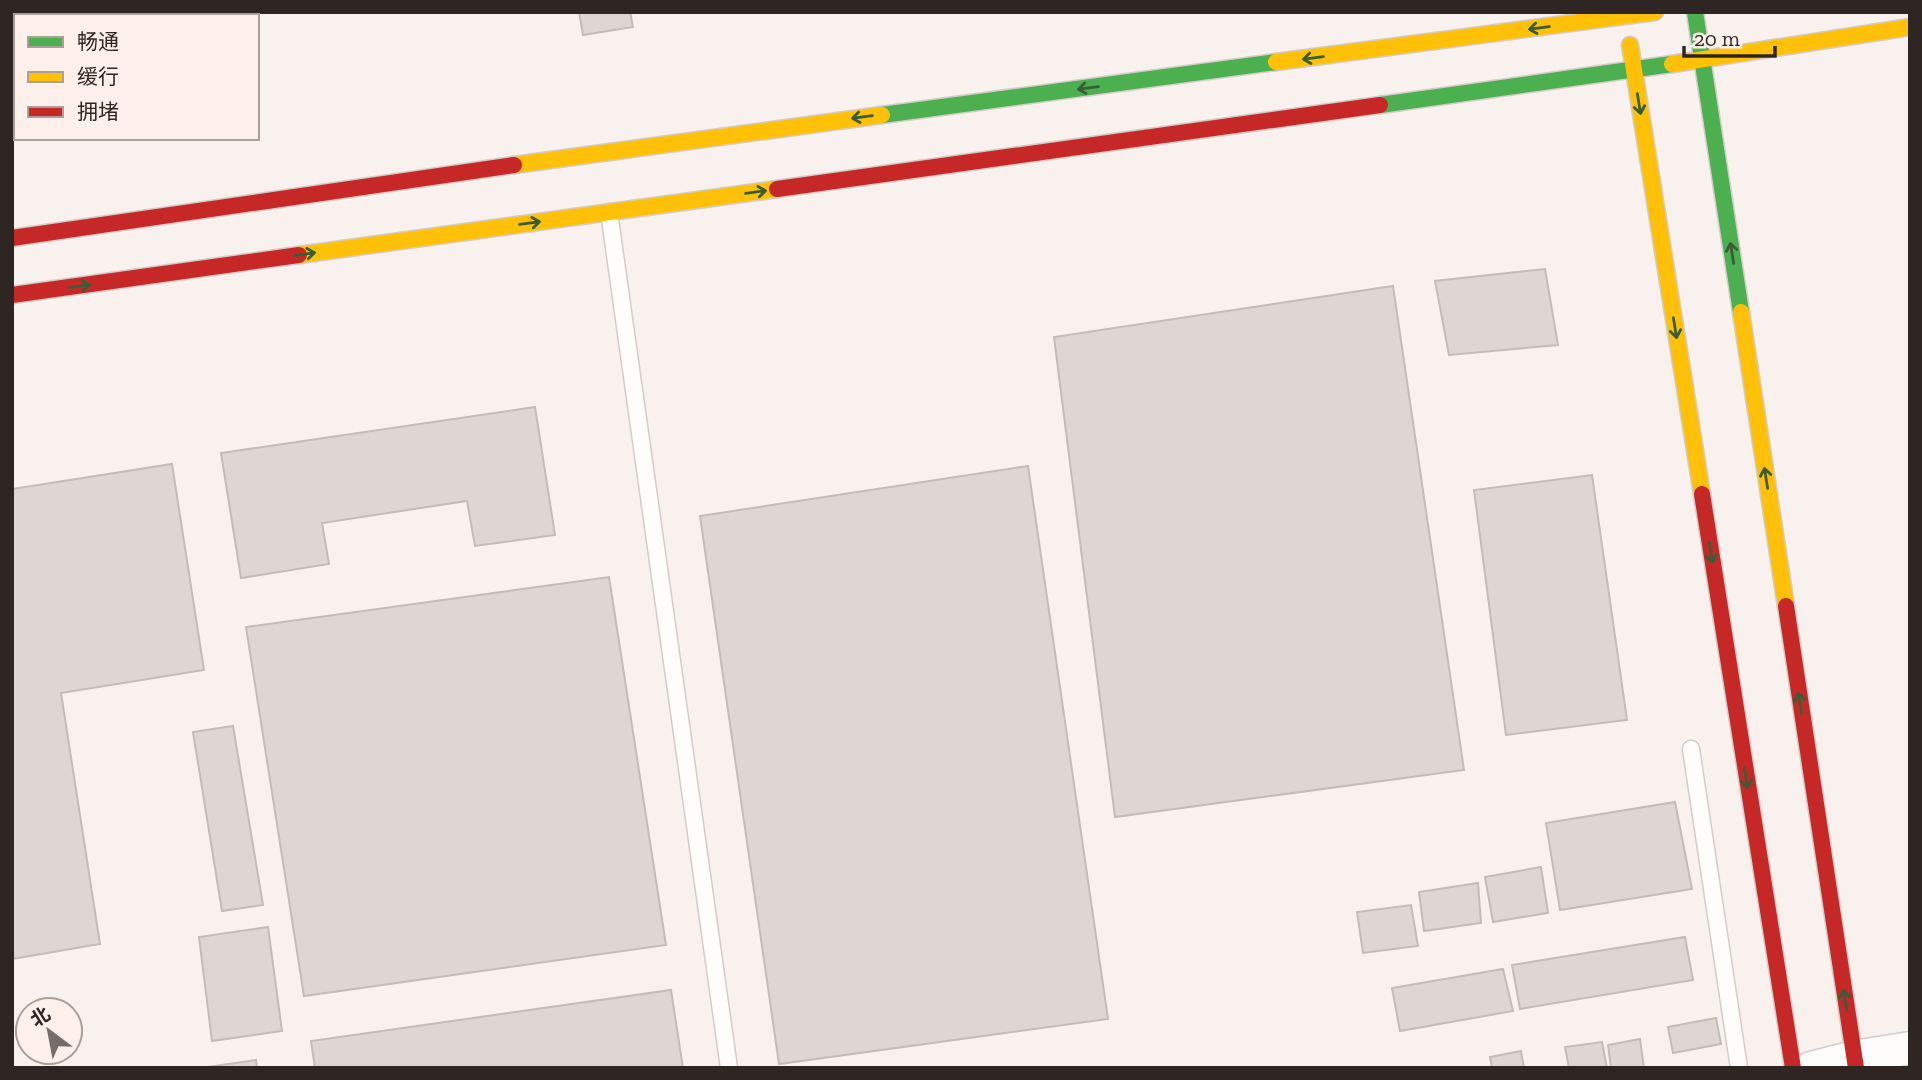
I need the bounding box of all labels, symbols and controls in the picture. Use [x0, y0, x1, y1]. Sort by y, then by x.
legend [14, 14, 259, 140]
scale bar [1684, 14, 1775, 58]
one-way arrow [1528, 22, 1551, 35]
text: 20 m [1694, 26, 1740, 51]
text: 畅通 [77, 29, 119, 54]
one-way arrow [1303, 52, 1325, 65]
text: 缓行 [77, 64, 119, 89]
one-way arrow [1077, 81, 1100, 94]
one-way arrow [1633, 92, 1646, 115]
text: 拥堵 [77, 99, 119, 124]
one-way arrow [851, 111, 874, 124]
one-way arrow [744, 185, 767, 198]
one-way arrow [519, 216, 541, 229]
one-way arrow [1725, 242, 1738, 265]
one-way arrow [293, 248, 316, 261]
one-way arrow [68, 279, 91, 292]
one-way arrow [1669, 317, 1682, 339]
one-way arrow [1759, 467, 1772, 490]
one-way arrow [1705, 541, 1718, 564]
one-way arrow [1793, 692, 1806, 715]
one-way arrow [1740, 766, 1753, 789]
one-way arrow [1838, 989, 1851, 1012]
north arrow [14, 996, 84, 1066]
text: 北 [26, 1002, 54, 1032]

